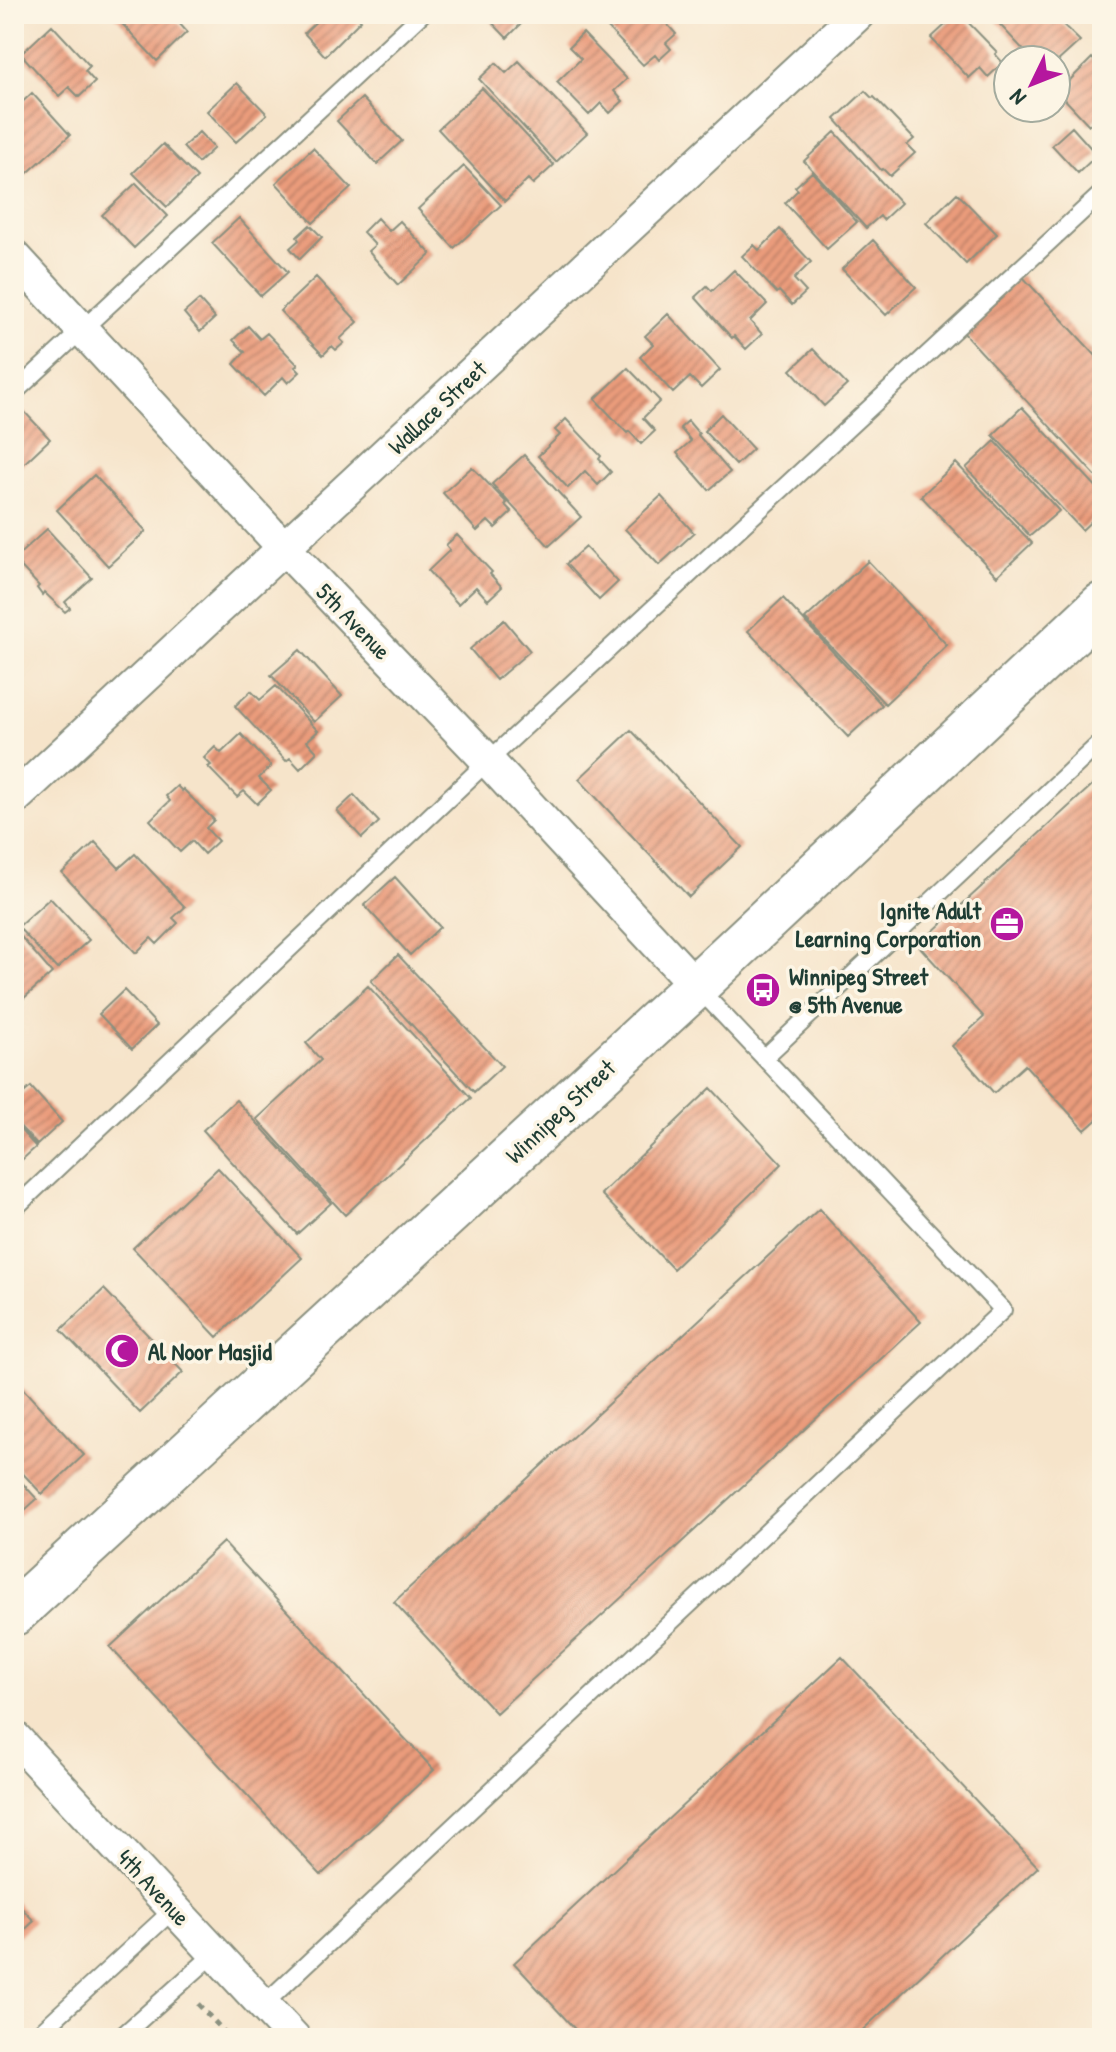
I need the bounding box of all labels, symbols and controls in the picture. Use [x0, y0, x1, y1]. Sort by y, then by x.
north arrow [992, 44, 1072, 124]
text: N [1002, 83, 1032, 112]
street label: Wallace Street [381, 352, 494, 461]
street label: 5th Avenue [310, 576, 399, 667]
place label: Ignite Adult Learning Corporation [796, 894, 982, 955]
office icon: Ignite Adult Learning Corporation [988, 905, 1026, 943]
place label: Winnipeg Street @ 5th Avenue [789, 960, 929, 1020]
bus stop icon: Winnipeg Street @ 5th Avenue [744, 971, 782, 1009]
street label: Winnipeg Street [498, 1051, 622, 1170]
mosque icon: Al Noor Masjid [103, 1332, 141, 1370]
place label: Al Noor Masjid [148, 1335, 272, 1367]
street label: 4th Avenue [110, 1842, 198, 1933]

